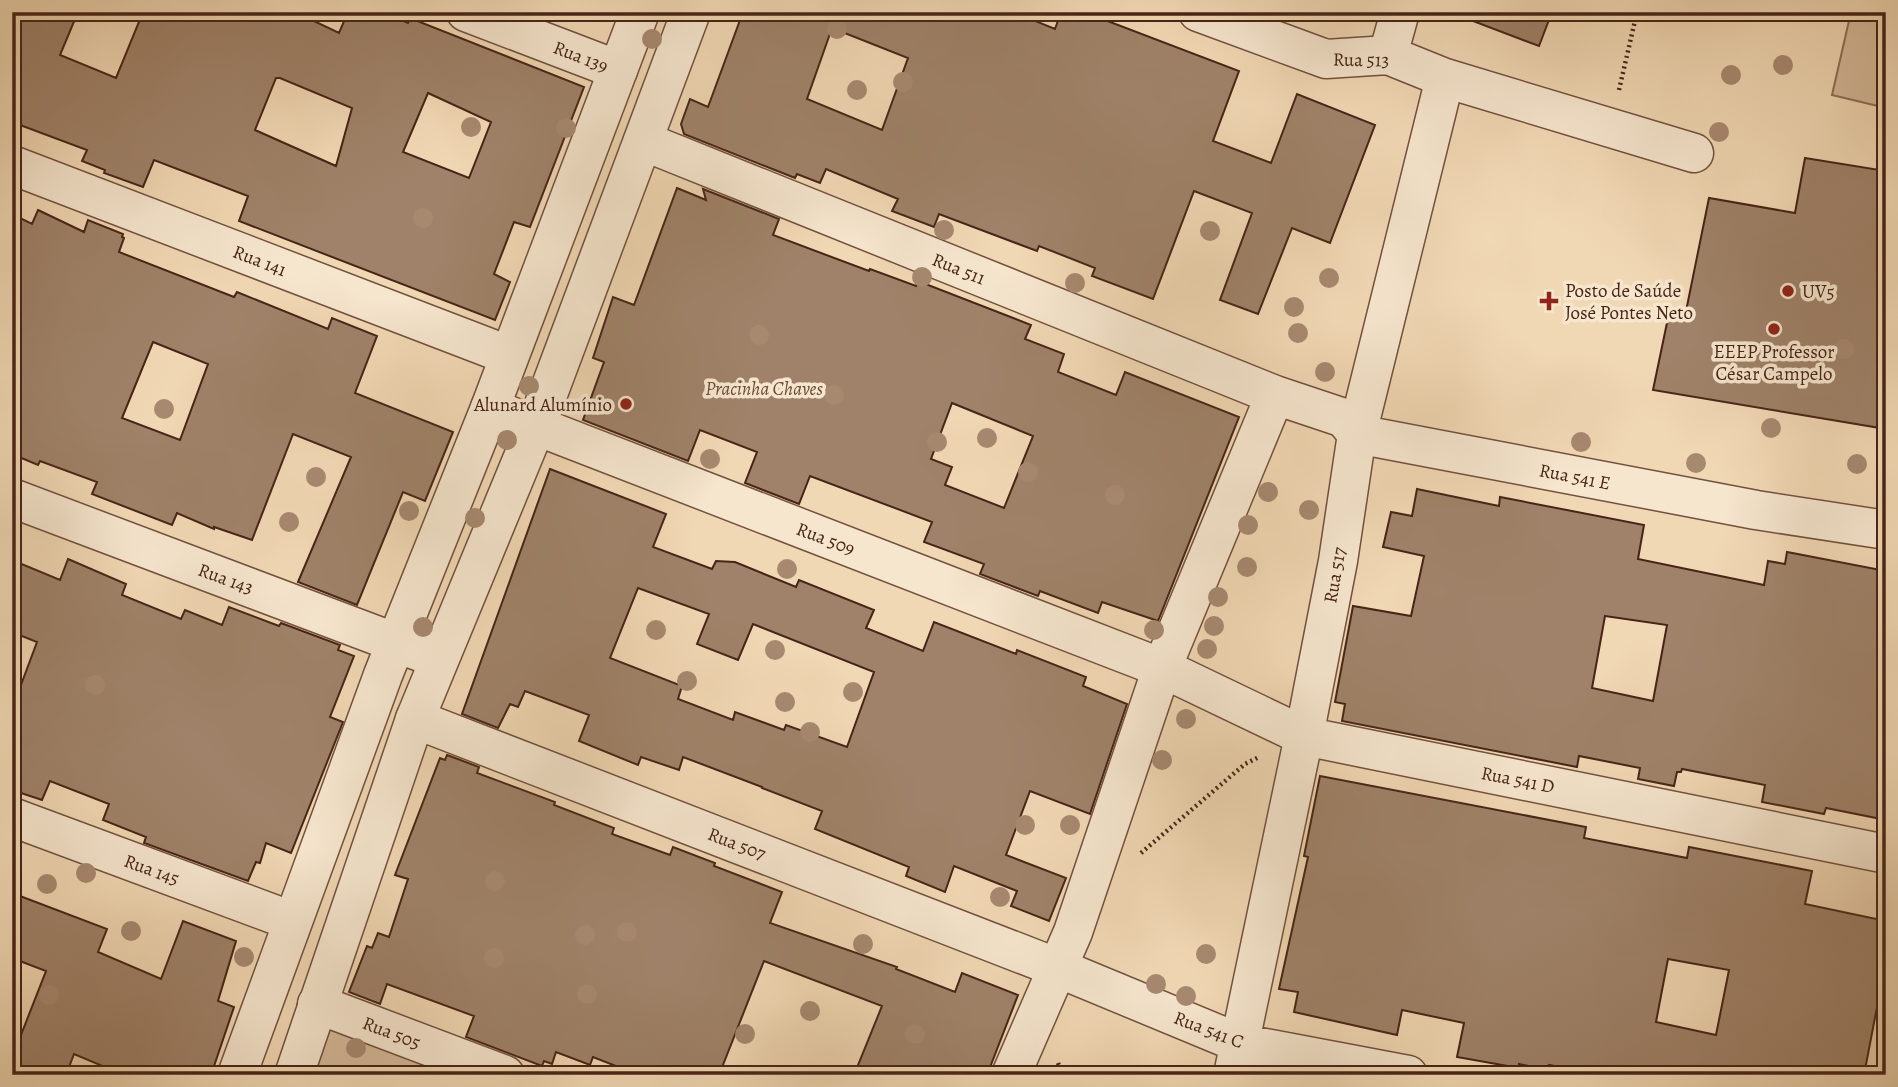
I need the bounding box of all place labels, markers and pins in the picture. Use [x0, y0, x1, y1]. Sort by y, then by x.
place label: Posto de Saúde José Pontes Neto [1565, 278, 1693, 326]
place label: UV5 [1802, 279, 1835, 305]
marker: UV5 [1780, 283, 1796, 299]
marker: Posto de Saúde José Pontes Neto [1539, 291, 1559, 311]
marker: EEEP Professor César Campelo [1766, 321, 1782, 337]
place label: EEEP Professor César Campelo [1713, 339, 1835, 387]
place label: Alunard Alumínio [473, 392, 612, 418]
marker: Alunard Alumínio [618, 396, 634, 412]

